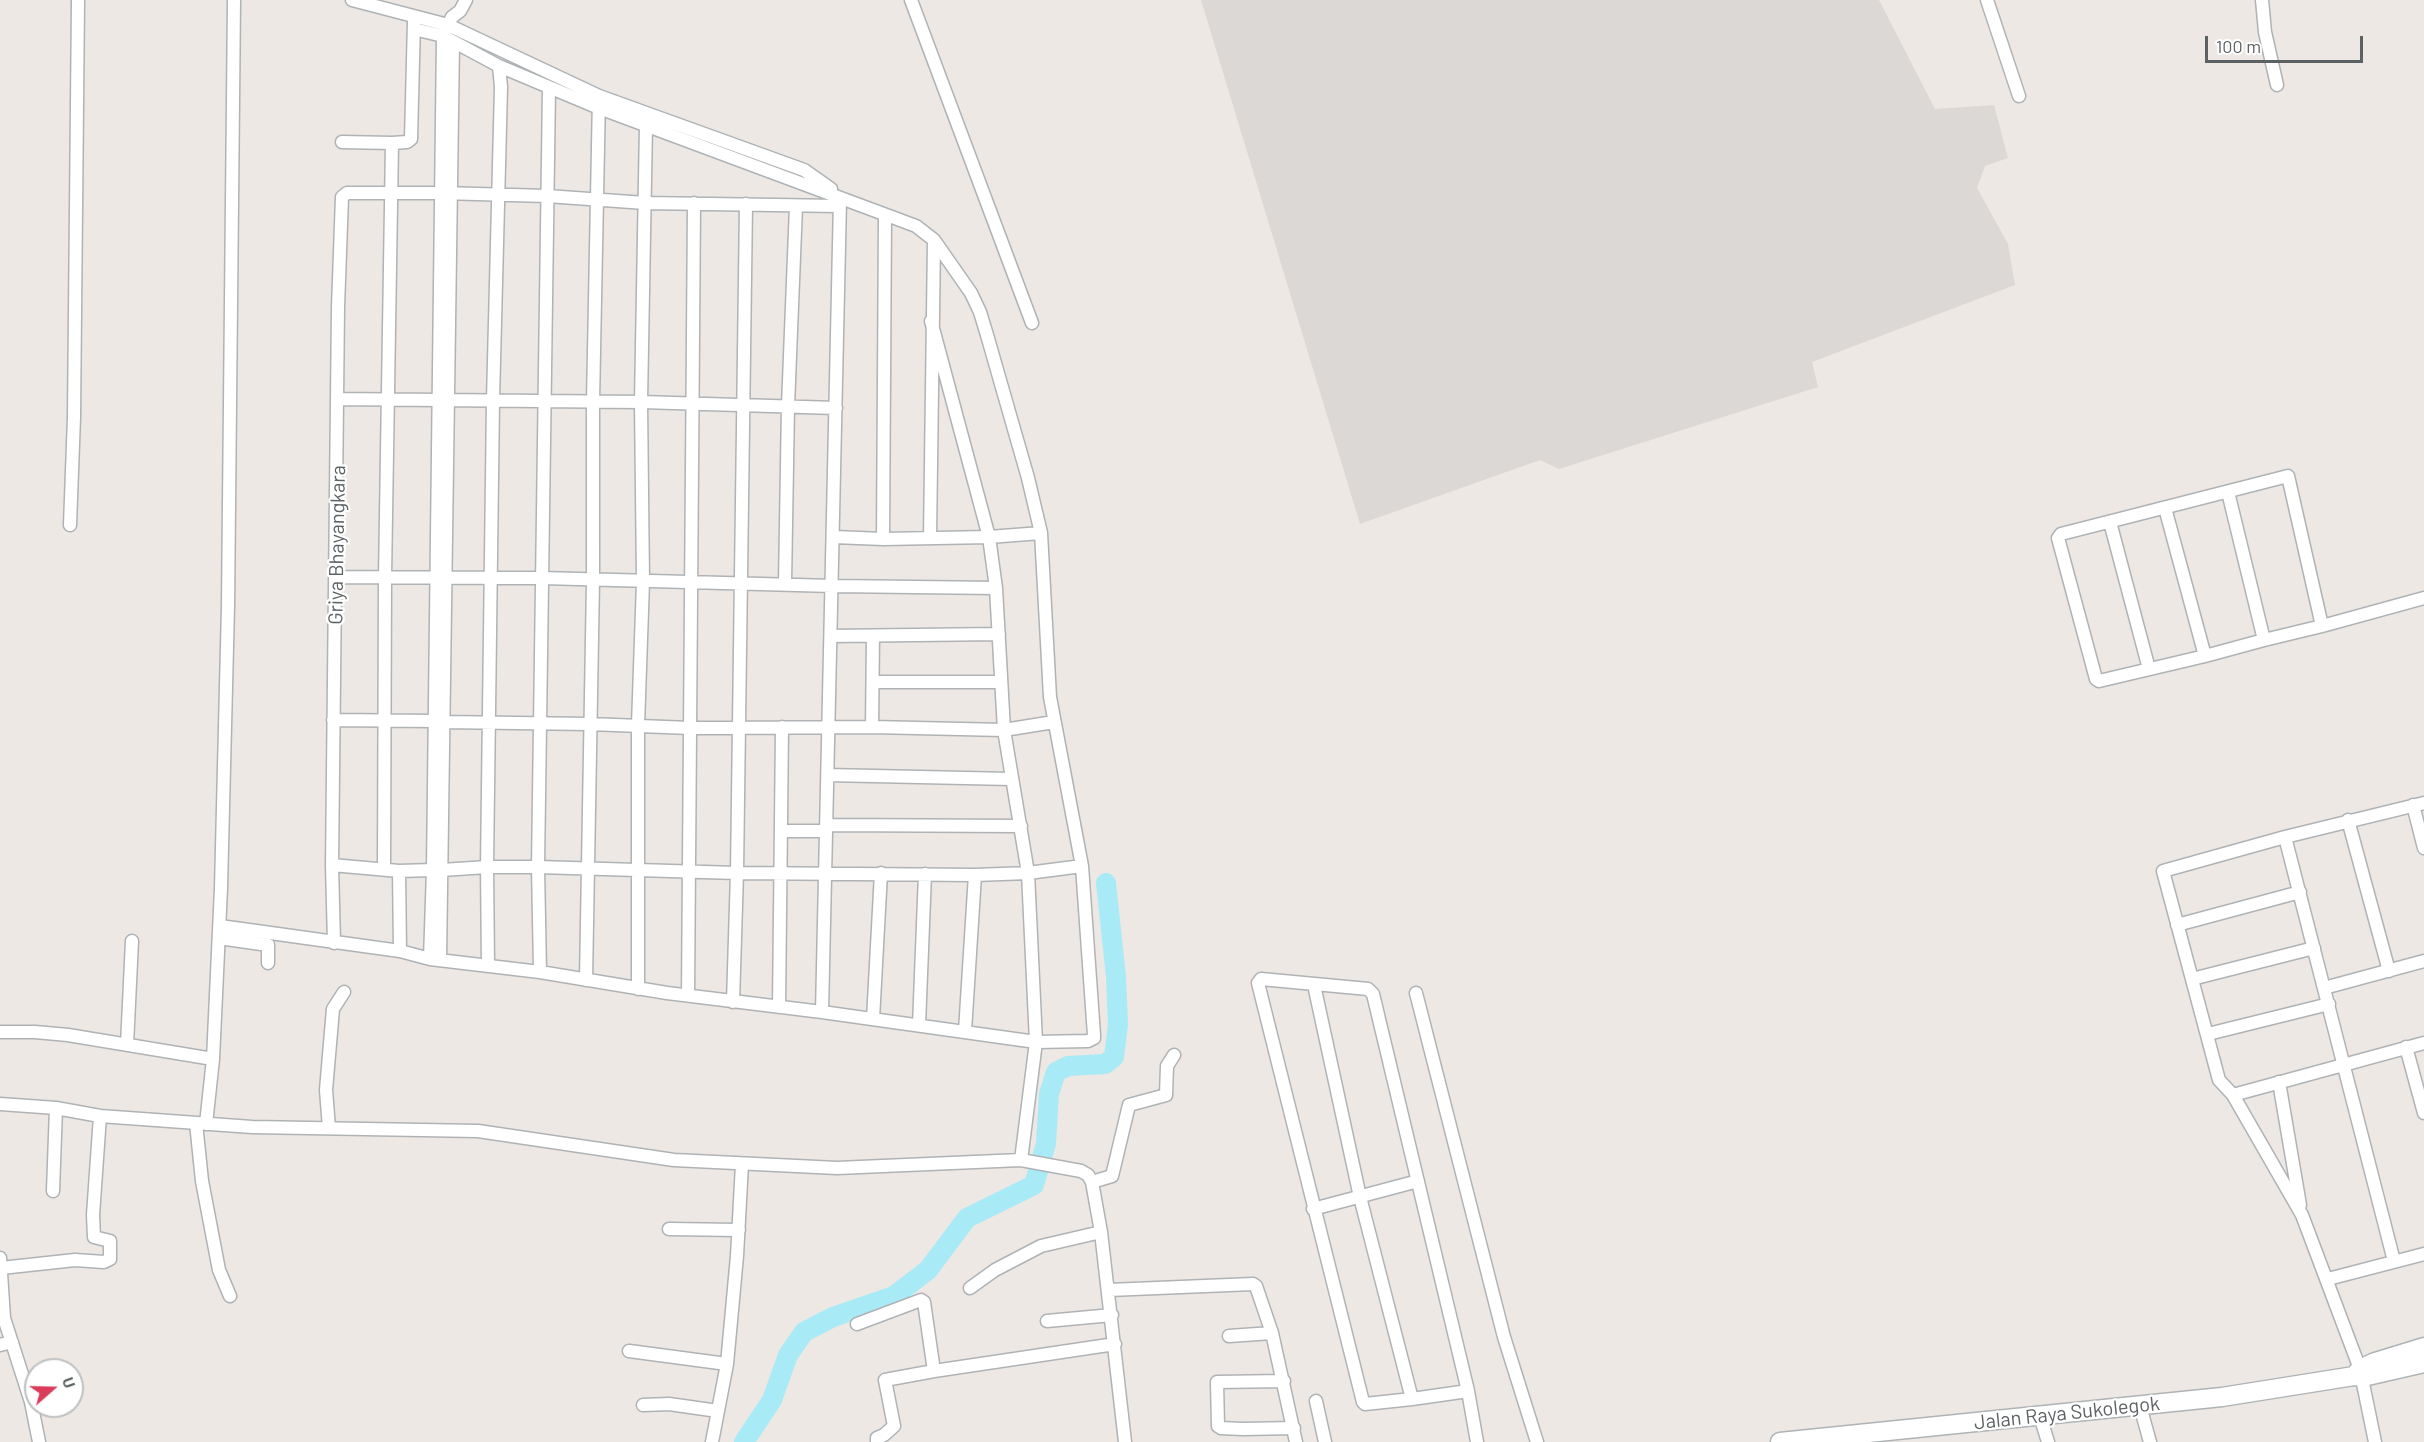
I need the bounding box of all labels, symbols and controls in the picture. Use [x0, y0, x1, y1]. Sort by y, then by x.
scale bar [2208, 24, 2366, 62]
text: 100 m [2216, 35, 2261, 57]
street label: Griya Bhayangkara [324, 465, 350, 625]
north arrow [24, 1358, 84, 1418]
text: U [59, 1374, 80, 1390]
street label: Jalan Raya Sukolegok [1973, 1391, 2161, 1435]

